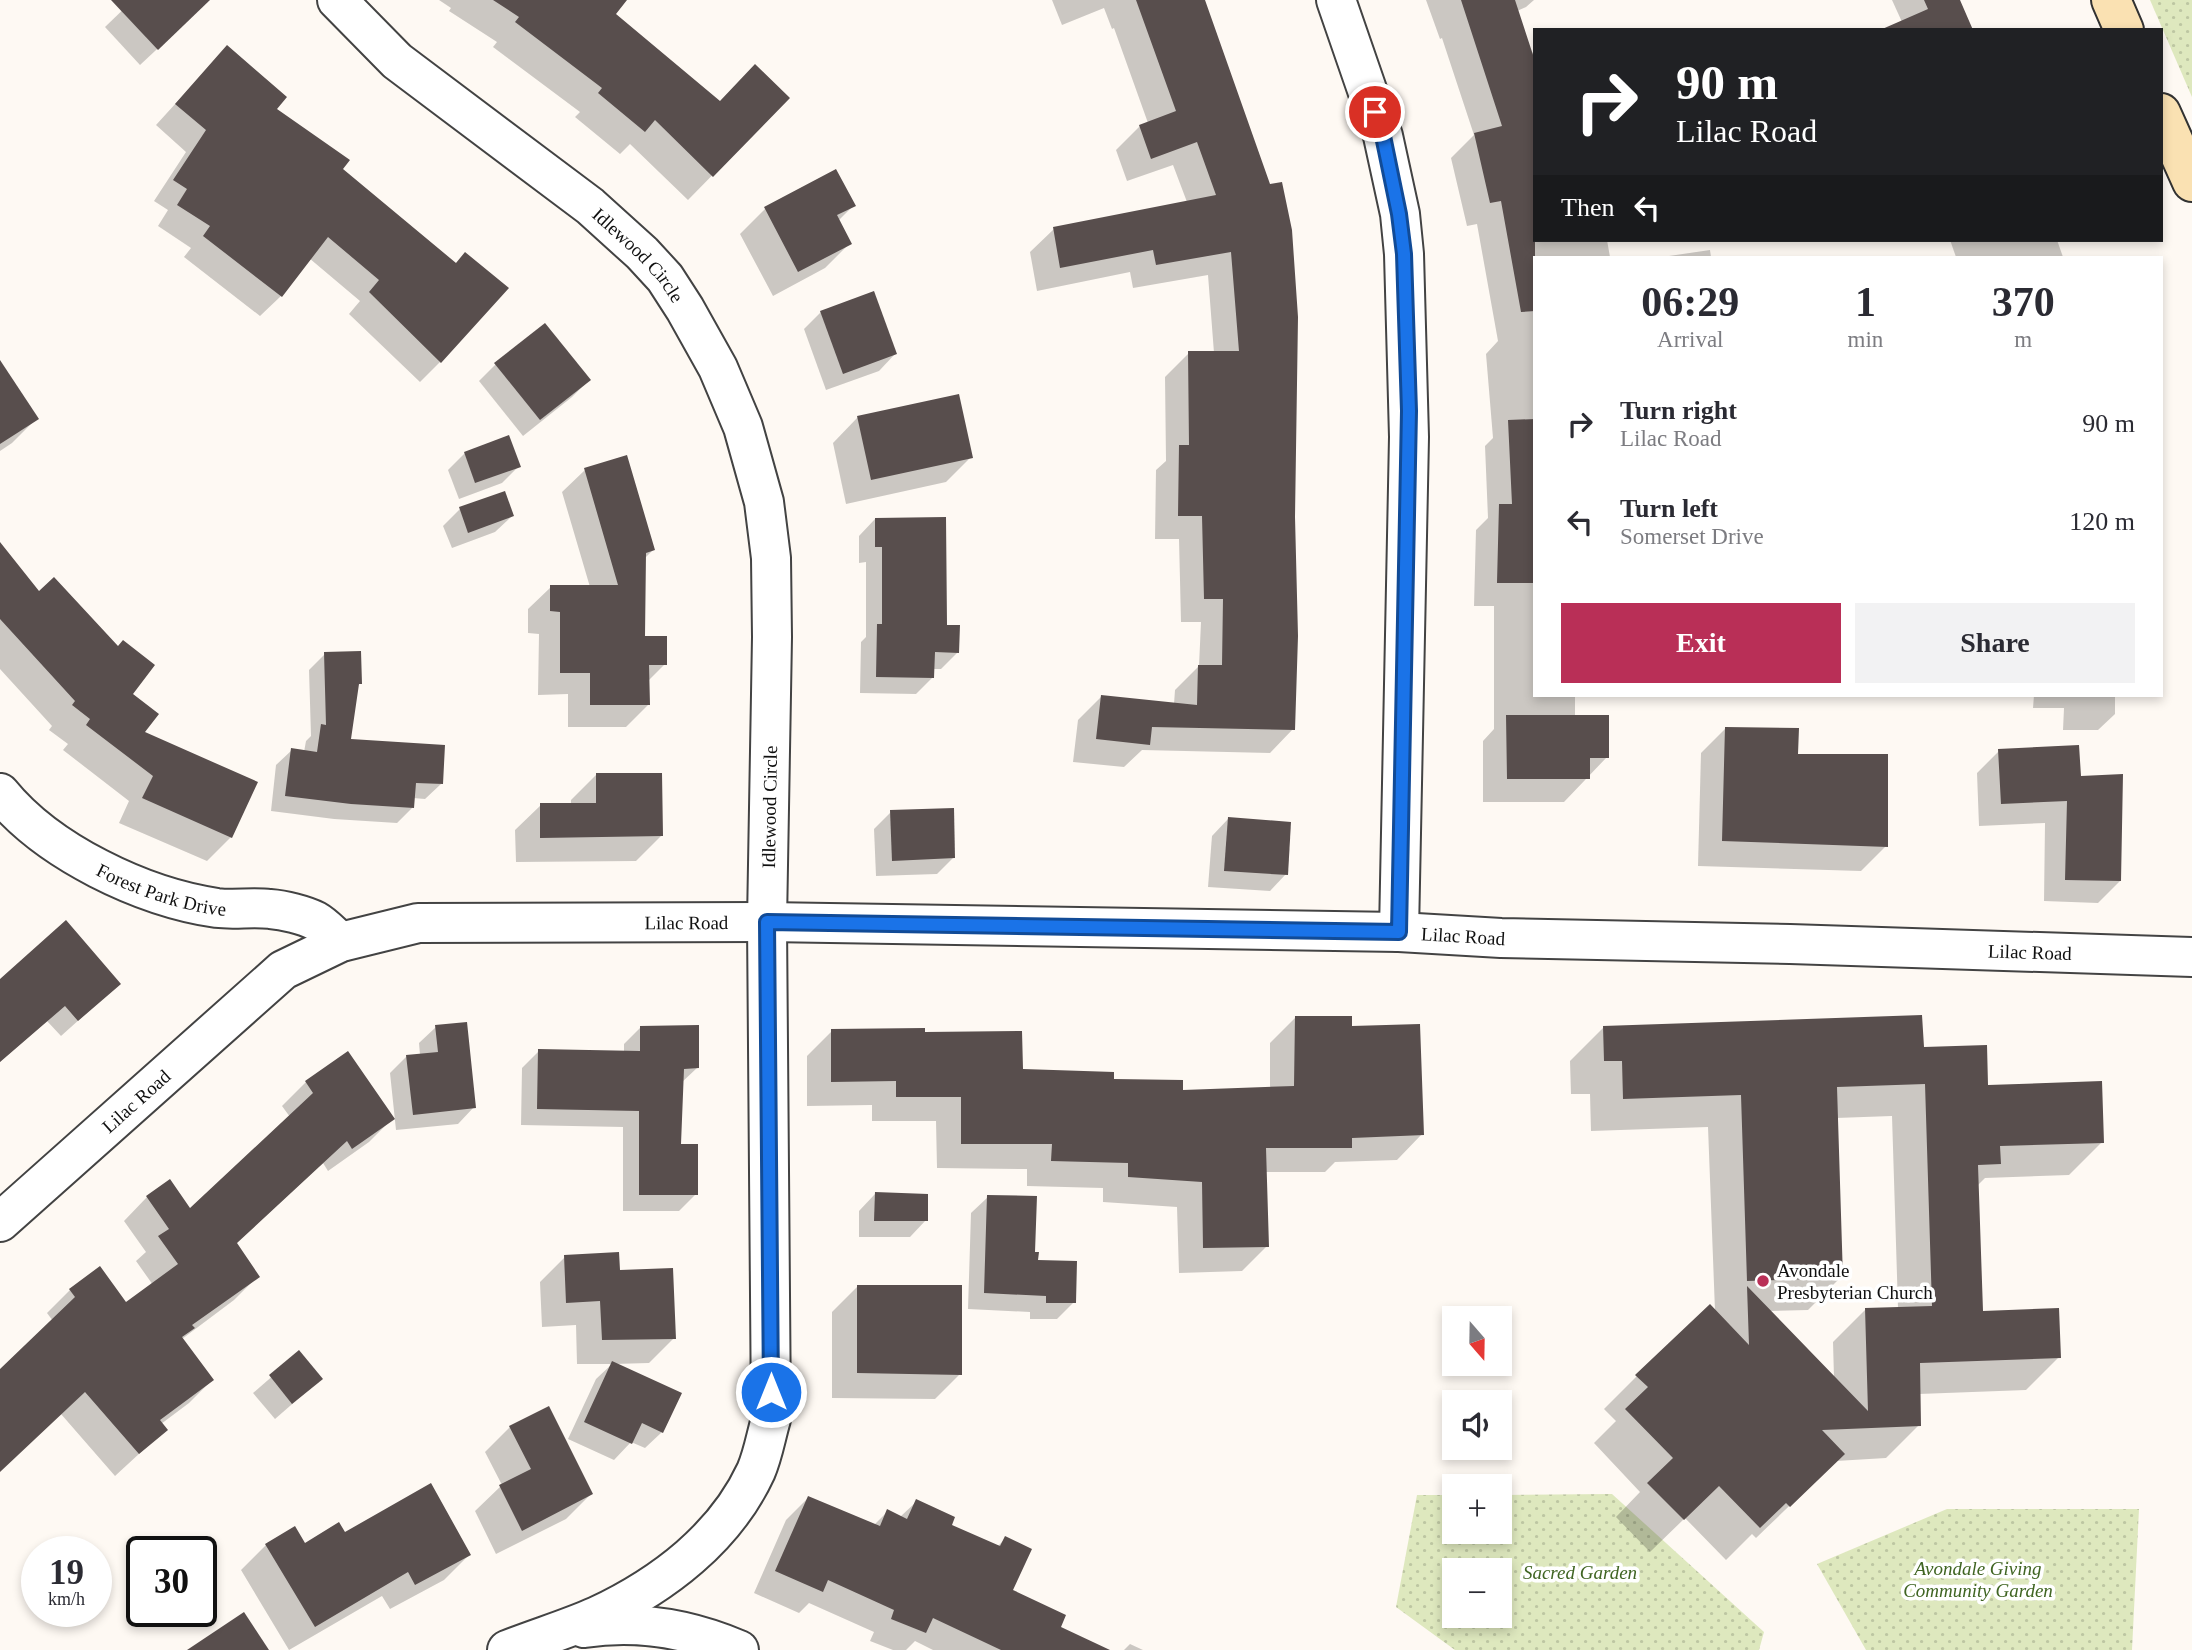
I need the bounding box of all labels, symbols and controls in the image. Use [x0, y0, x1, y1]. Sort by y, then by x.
text: 90 m [1676, 55, 1778, 110]
icon: right [1561, 56, 1652, 147]
pin [1345, 82, 1405, 142]
icon: arrive [1356, 93, 1394, 131]
text: Lilac Road [1676, 113, 1817, 149]
icon: left [1628, 189, 1666, 227]
text: Then [1561, 193, 1614, 222]
street label: Idlewood Circle [588, 204, 688, 306]
text: 06:29 [1641, 279, 1739, 325]
text: 1 [1855, 279, 1876, 325]
text: 370 [1992, 279, 2055, 325]
text: Arrival [1657, 327, 1724, 352]
text: min [1848, 327, 1883, 352]
text: m [2014, 327, 2032, 352]
text: Turn right [1620, 396, 1737, 425]
icon: right [1561, 405, 1599, 443]
text: 90 m [2082, 409, 2135, 438]
text: Lilac Road [1620, 426, 1722, 451]
text: Turn left [1620, 494, 1718, 523]
icon: left [1561, 503, 1599, 541]
text: 120 m [2069, 507, 2135, 536]
text: Somerset Drive [1620, 524, 1764, 549]
button: Exit [1561, 603, 1841, 683]
button: Share [1855, 603, 2135, 683]
street label: Idlewood Circle [758, 745, 781, 869]
street label: Forest Park Drive [93, 859, 227, 920]
street label: Lilac Road [644, 912, 729, 933]
street label: Lilac Road [1421, 923, 1506, 949]
street label: Lilac Road [1988, 940, 2073, 964]
street label: Lilac Road [98, 1065, 175, 1137]
place label: Avondale Presbyterian Church [1777, 1260, 1933, 1303]
marker: Avondale Presbyterian Church [1755, 1273, 1771, 1289]
north arrow [1442, 1306, 1512, 1376]
map controls [1442, 1306, 1512, 1628]
position arrow [734, 1355, 808, 1429]
button: sound [1442, 1390, 1512, 1460]
button: + [1442, 1474, 1512, 1544]
speed limit sign: 30 [126, 1536, 217, 1627]
text: 19 [49, 1553, 84, 1592]
button: − [1442, 1558, 1512, 1628]
park label: Avondale Giving Community Garden [1903, 1558, 2053, 1601]
park label: Sacred Garden [1523, 1562, 1637, 1583]
text: km/h [48, 1589, 85, 1609]

